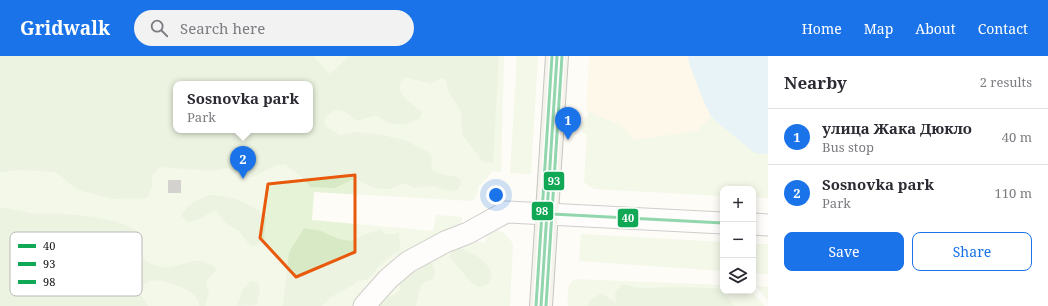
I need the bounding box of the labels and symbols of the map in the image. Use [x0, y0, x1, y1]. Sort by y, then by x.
pin: 1 [555, 107, 581, 140]
pin: 2 [230, 146, 256, 179]
line badge: 93 [543, 171, 565, 191]
text: 93 [548, 173, 560, 188]
your location [486, 185, 506, 205]
line badge: 98 [531, 201, 554, 221]
text: 98 [536, 203, 548, 218]
line badge: 40 [617, 208, 639, 228]
text: 40 [622, 210, 634, 225]
legend [10, 232, 142, 296]
text: 40 [43, 238, 55, 253]
text: 93 [43, 256, 55, 271]
text: 98 [43, 274, 55, 289]

